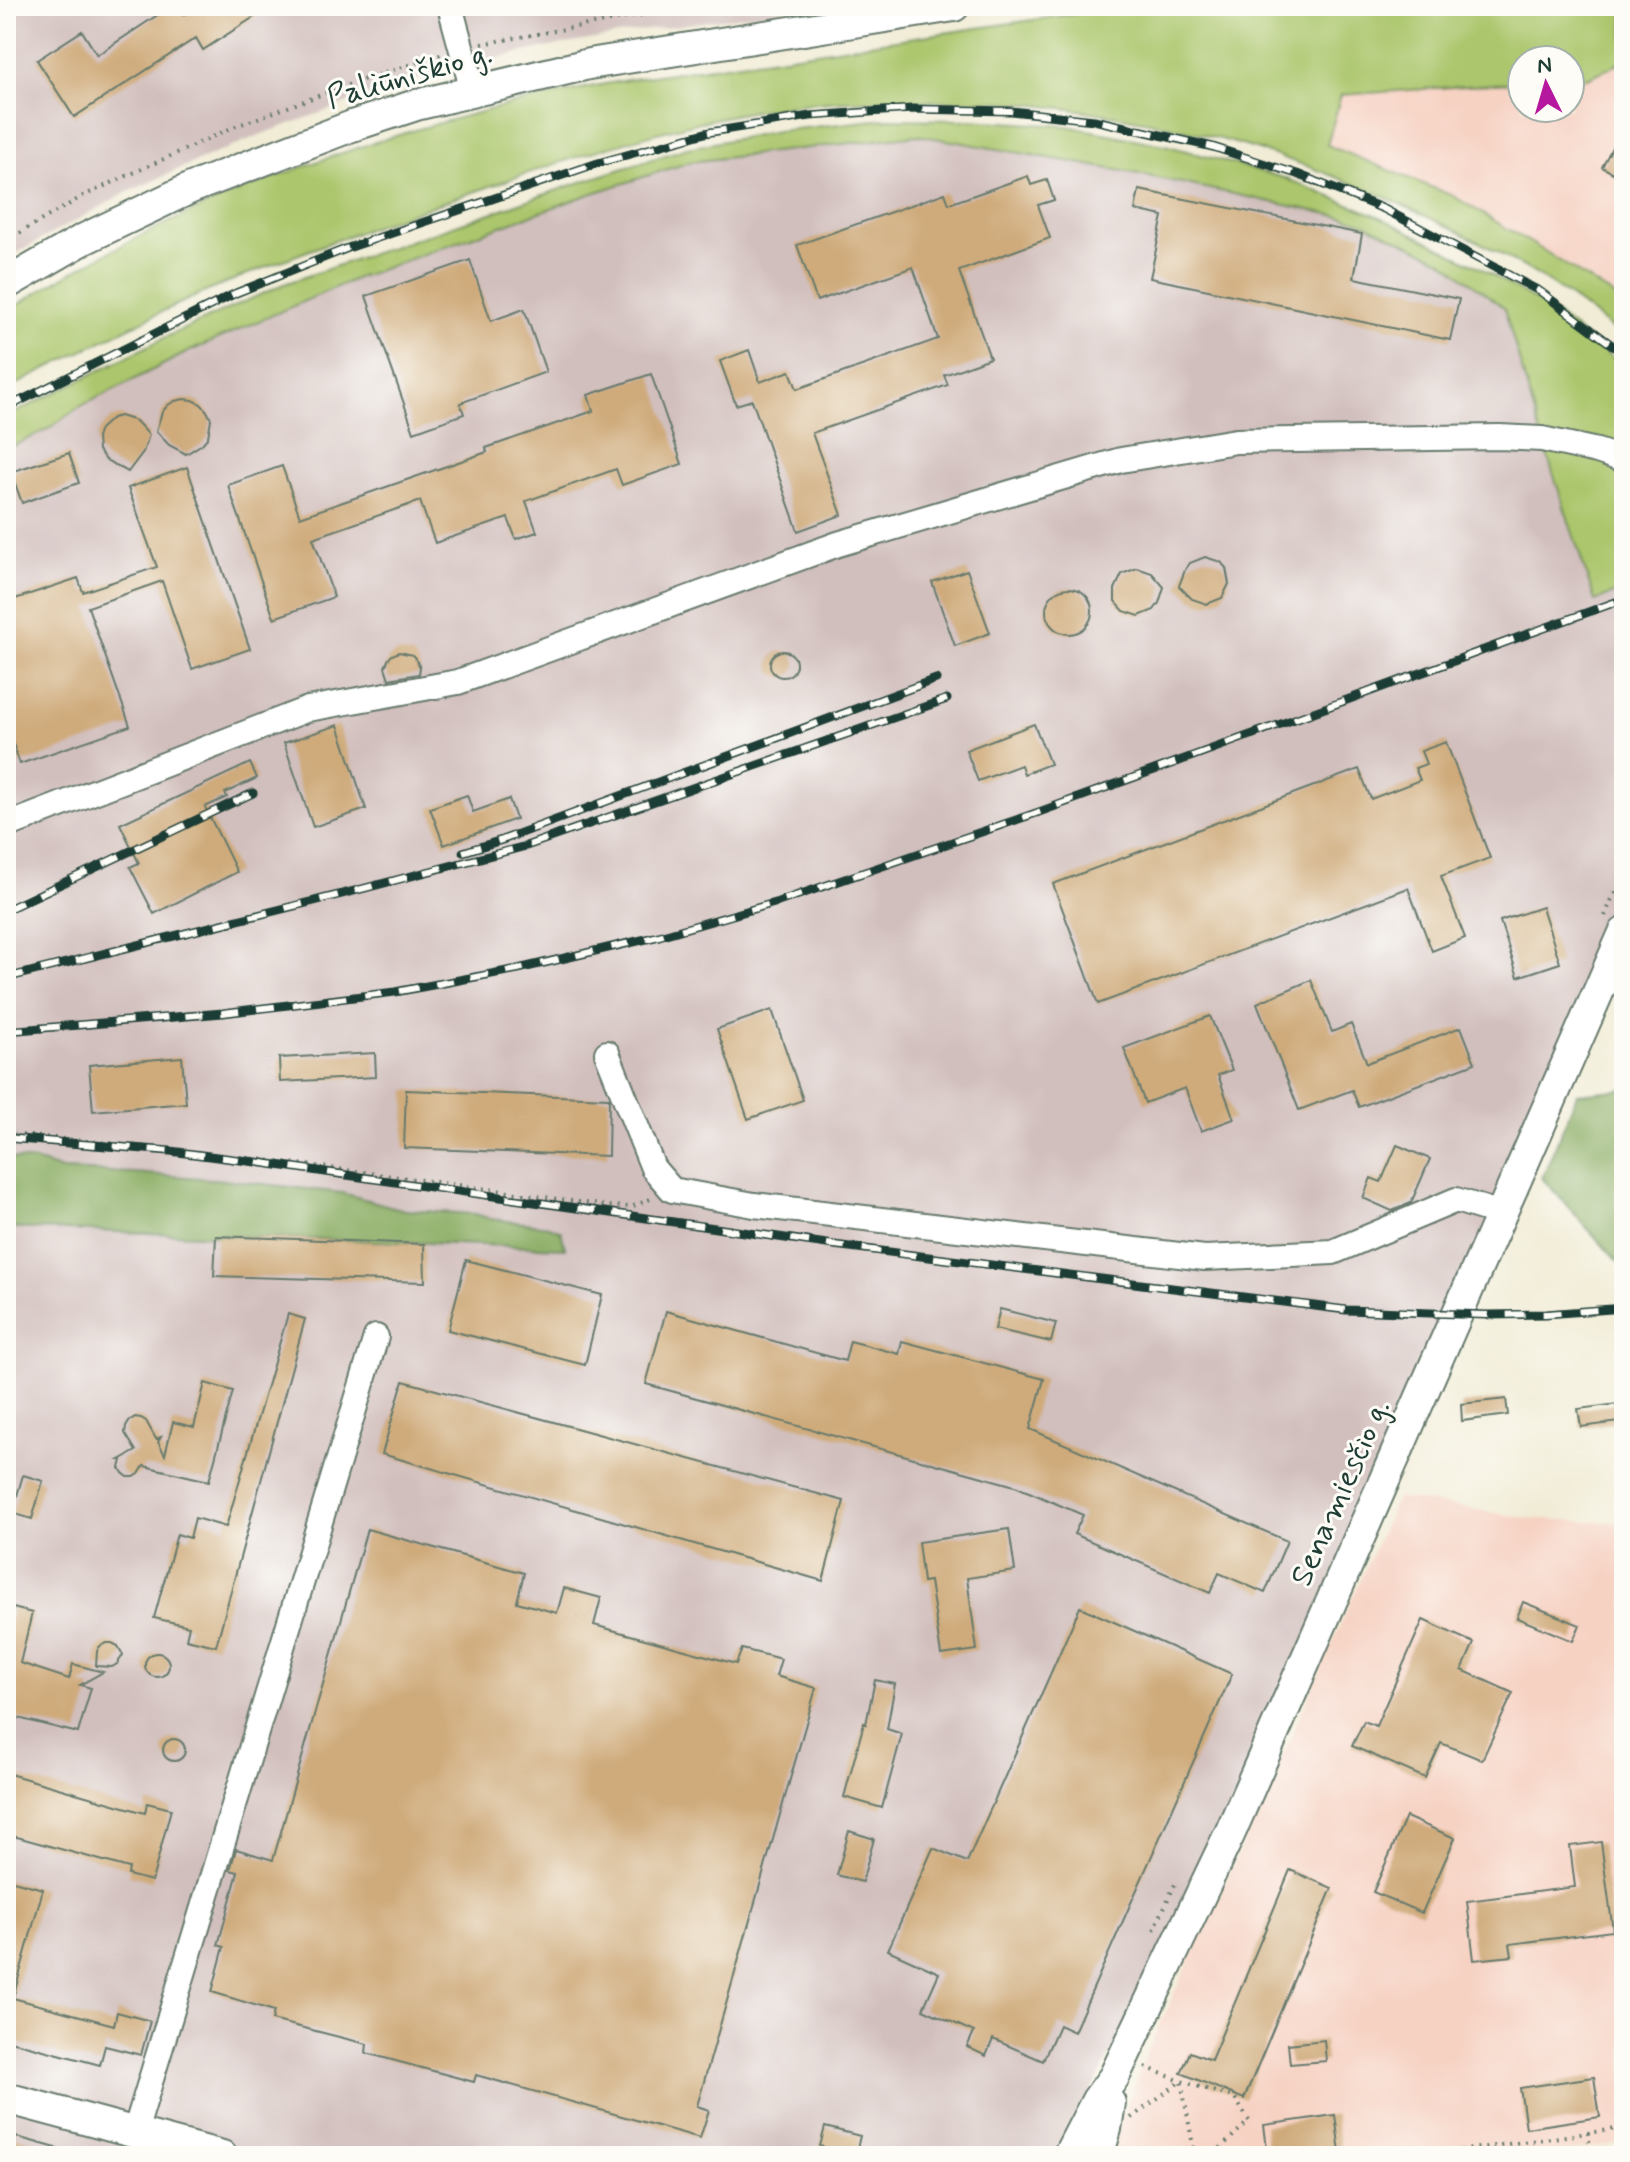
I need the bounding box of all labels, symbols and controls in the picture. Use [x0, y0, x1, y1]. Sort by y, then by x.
street label: Paliūniškio g. [322, 32, 497, 120]
north arrow [1506, 44, 1586, 124]
text: N [1536, 51, 1553, 81]
street label: Senamiesčio g. [1281, 1393, 1401, 1593]

